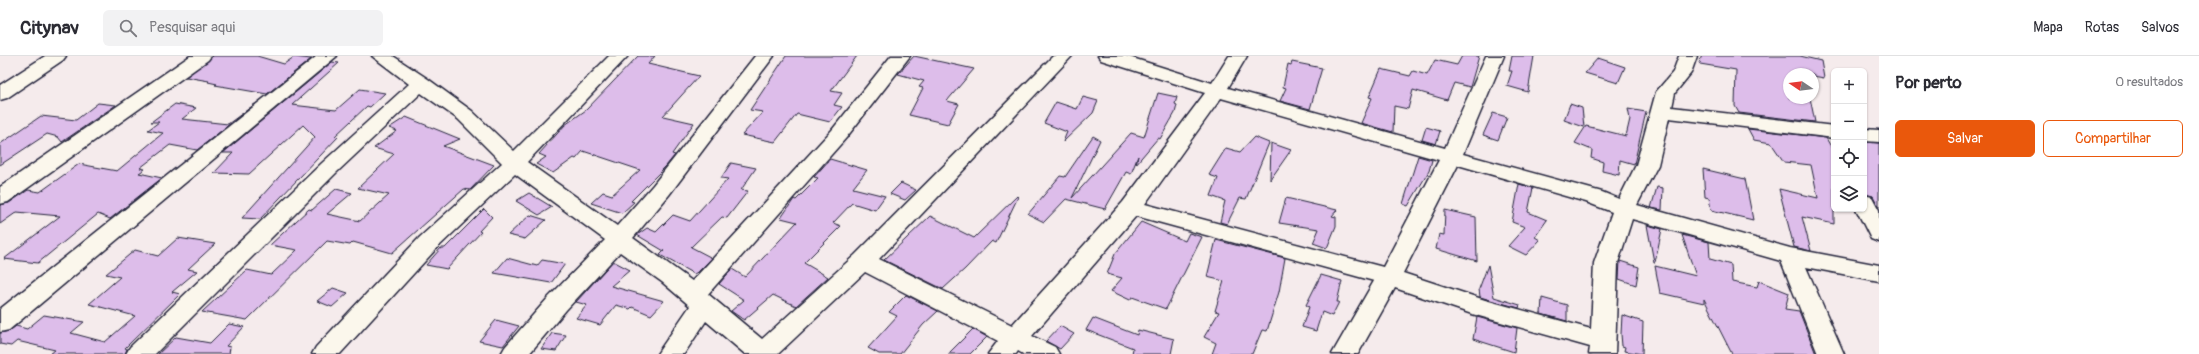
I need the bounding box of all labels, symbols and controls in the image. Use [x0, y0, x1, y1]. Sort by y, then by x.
search box [103, 10, 383, 46]
text: Citynav [20, 16, 79, 40]
icon: search [117, 17, 139, 39]
text: Pesquisar aqui [149, 18, 235, 37]
text: Mapa [2033, 19, 2063, 36]
text: Rotas [2085, 19, 2119, 36]
text: Salvos [2141, 19, 2179, 36]
north arrow [1783, 68, 1819, 104]
map controls [1831, 68, 1867, 212]
button: + [1831, 68, 1867, 104]
text: Por perto [1895, 72, 1962, 93]
text: 0 resultados [2115, 74, 2183, 90]
button: − [1831, 104, 1867, 140]
button: Salvar [1895, 120, 2035, 157]
button: Compartilhar [2043, 120, 2183, 157]
button: locate [1831, 140, 1867, 176]
button: layers [1831, 176, 1867, 212]

